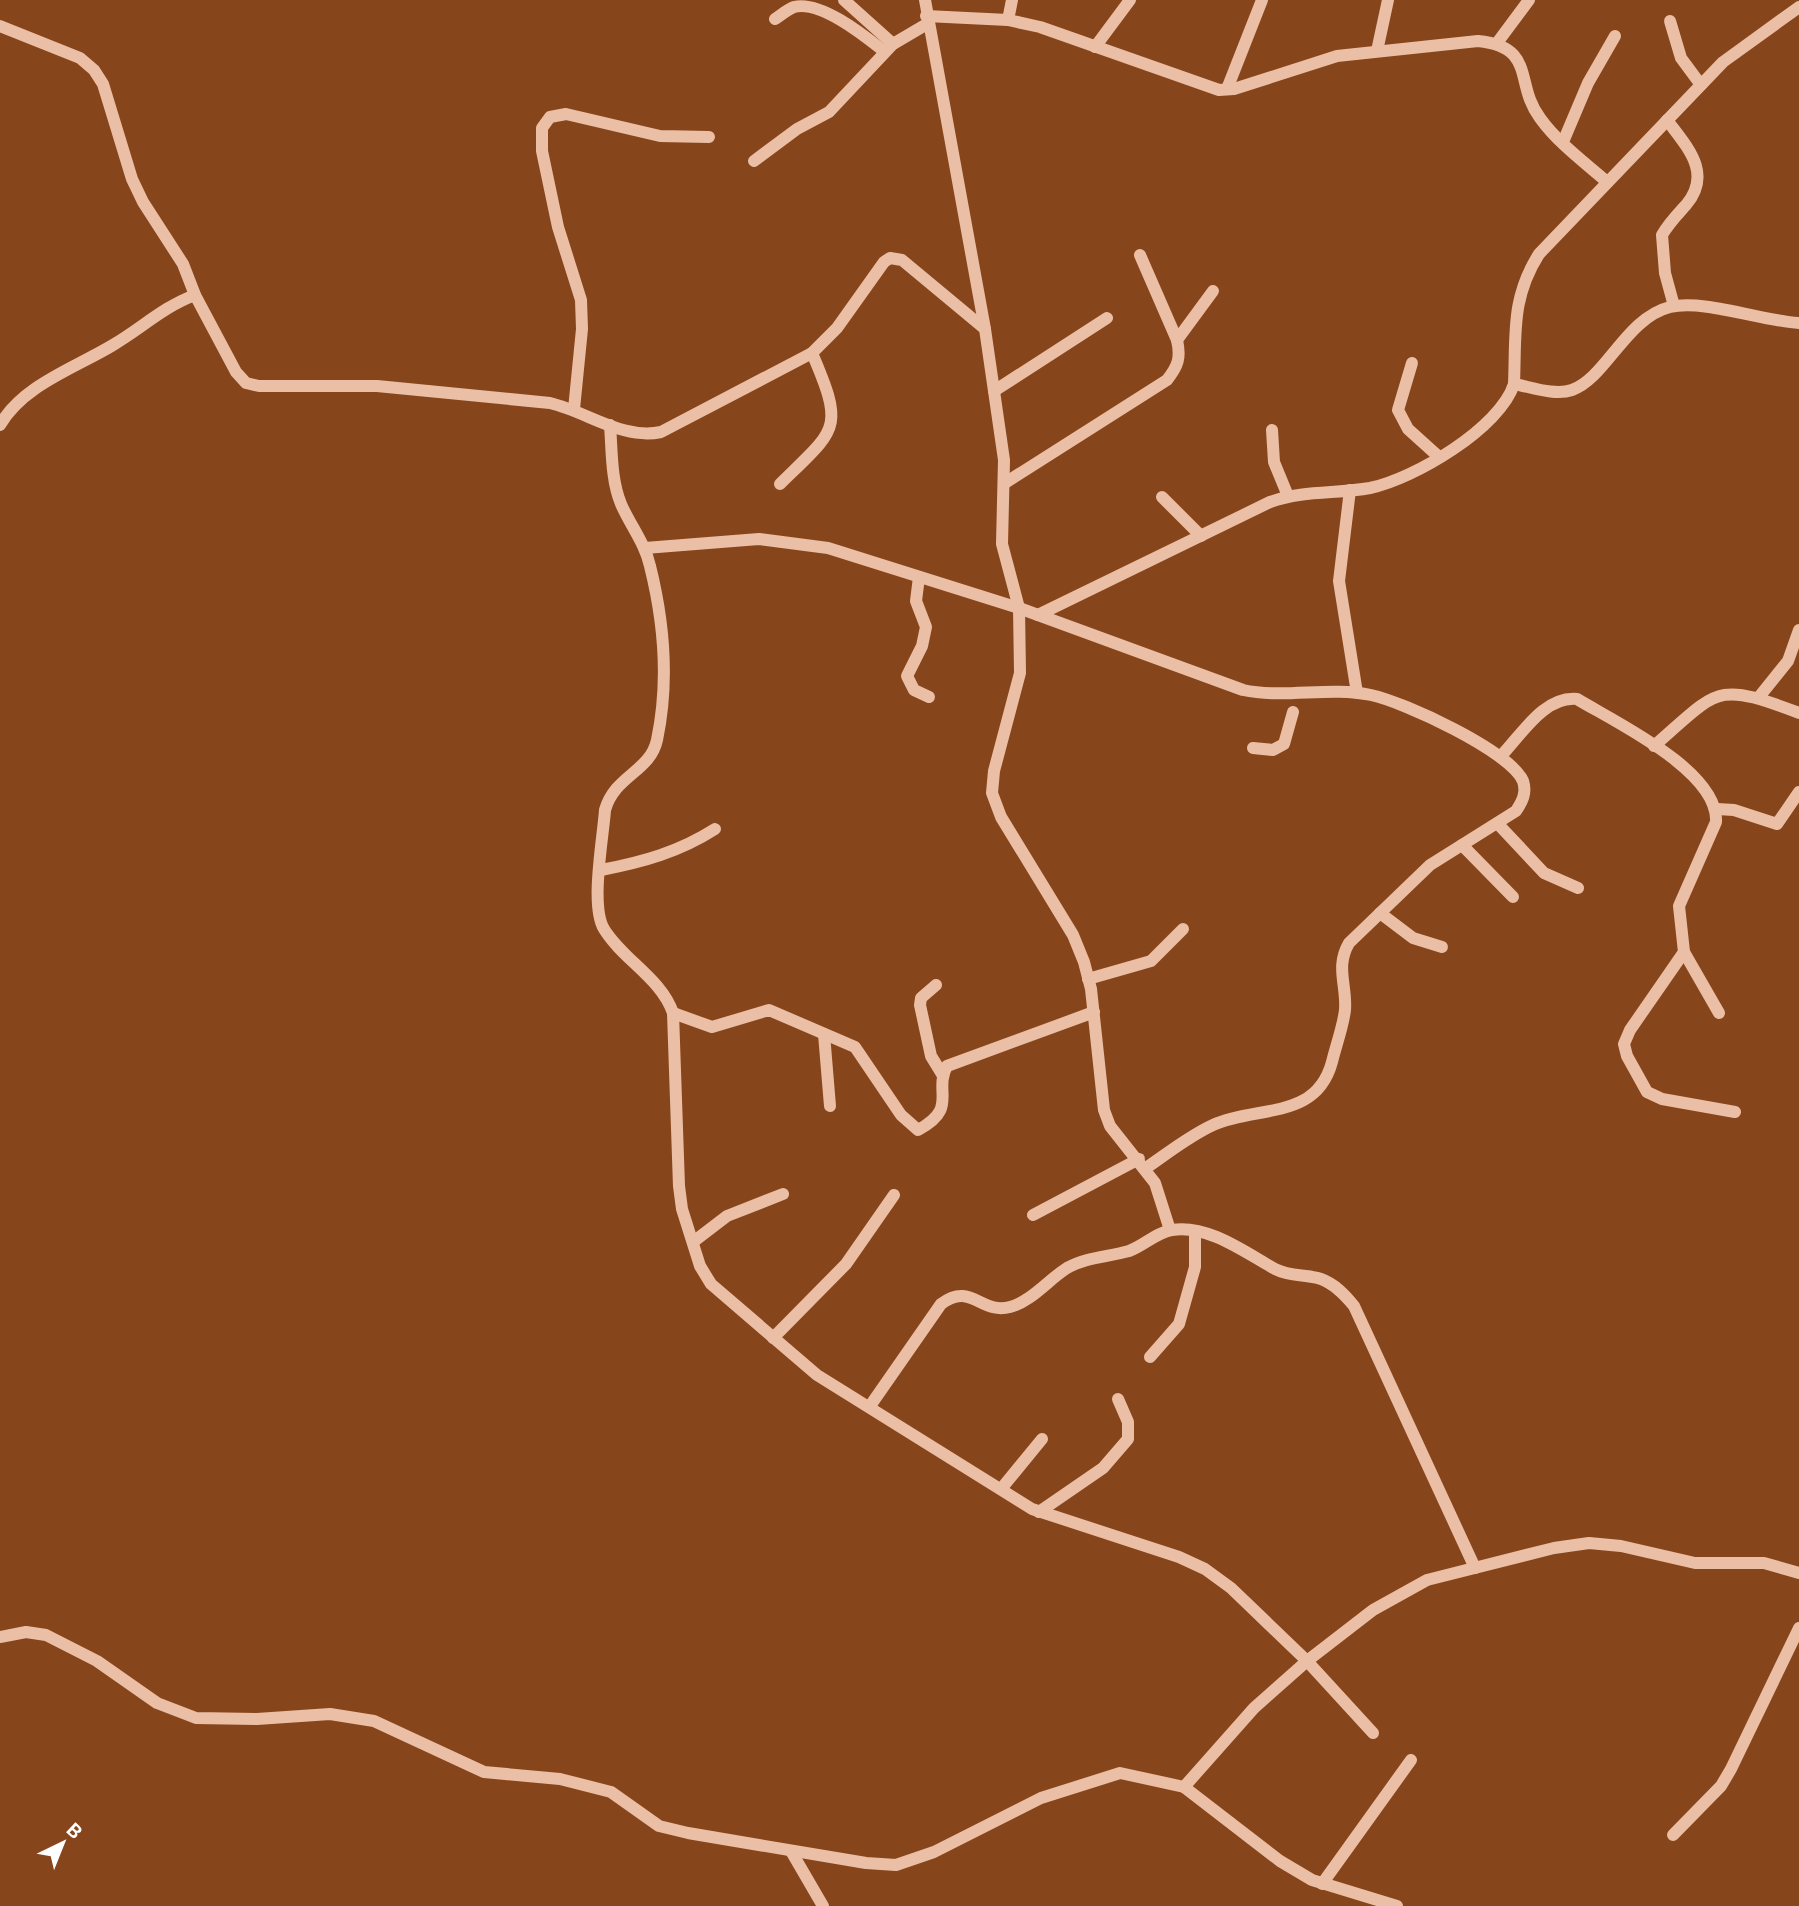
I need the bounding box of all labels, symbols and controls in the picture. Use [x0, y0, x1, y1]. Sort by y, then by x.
north arrow [28, 1808, 98, 1878]
text: B [62, 1818, 87, 1843]

